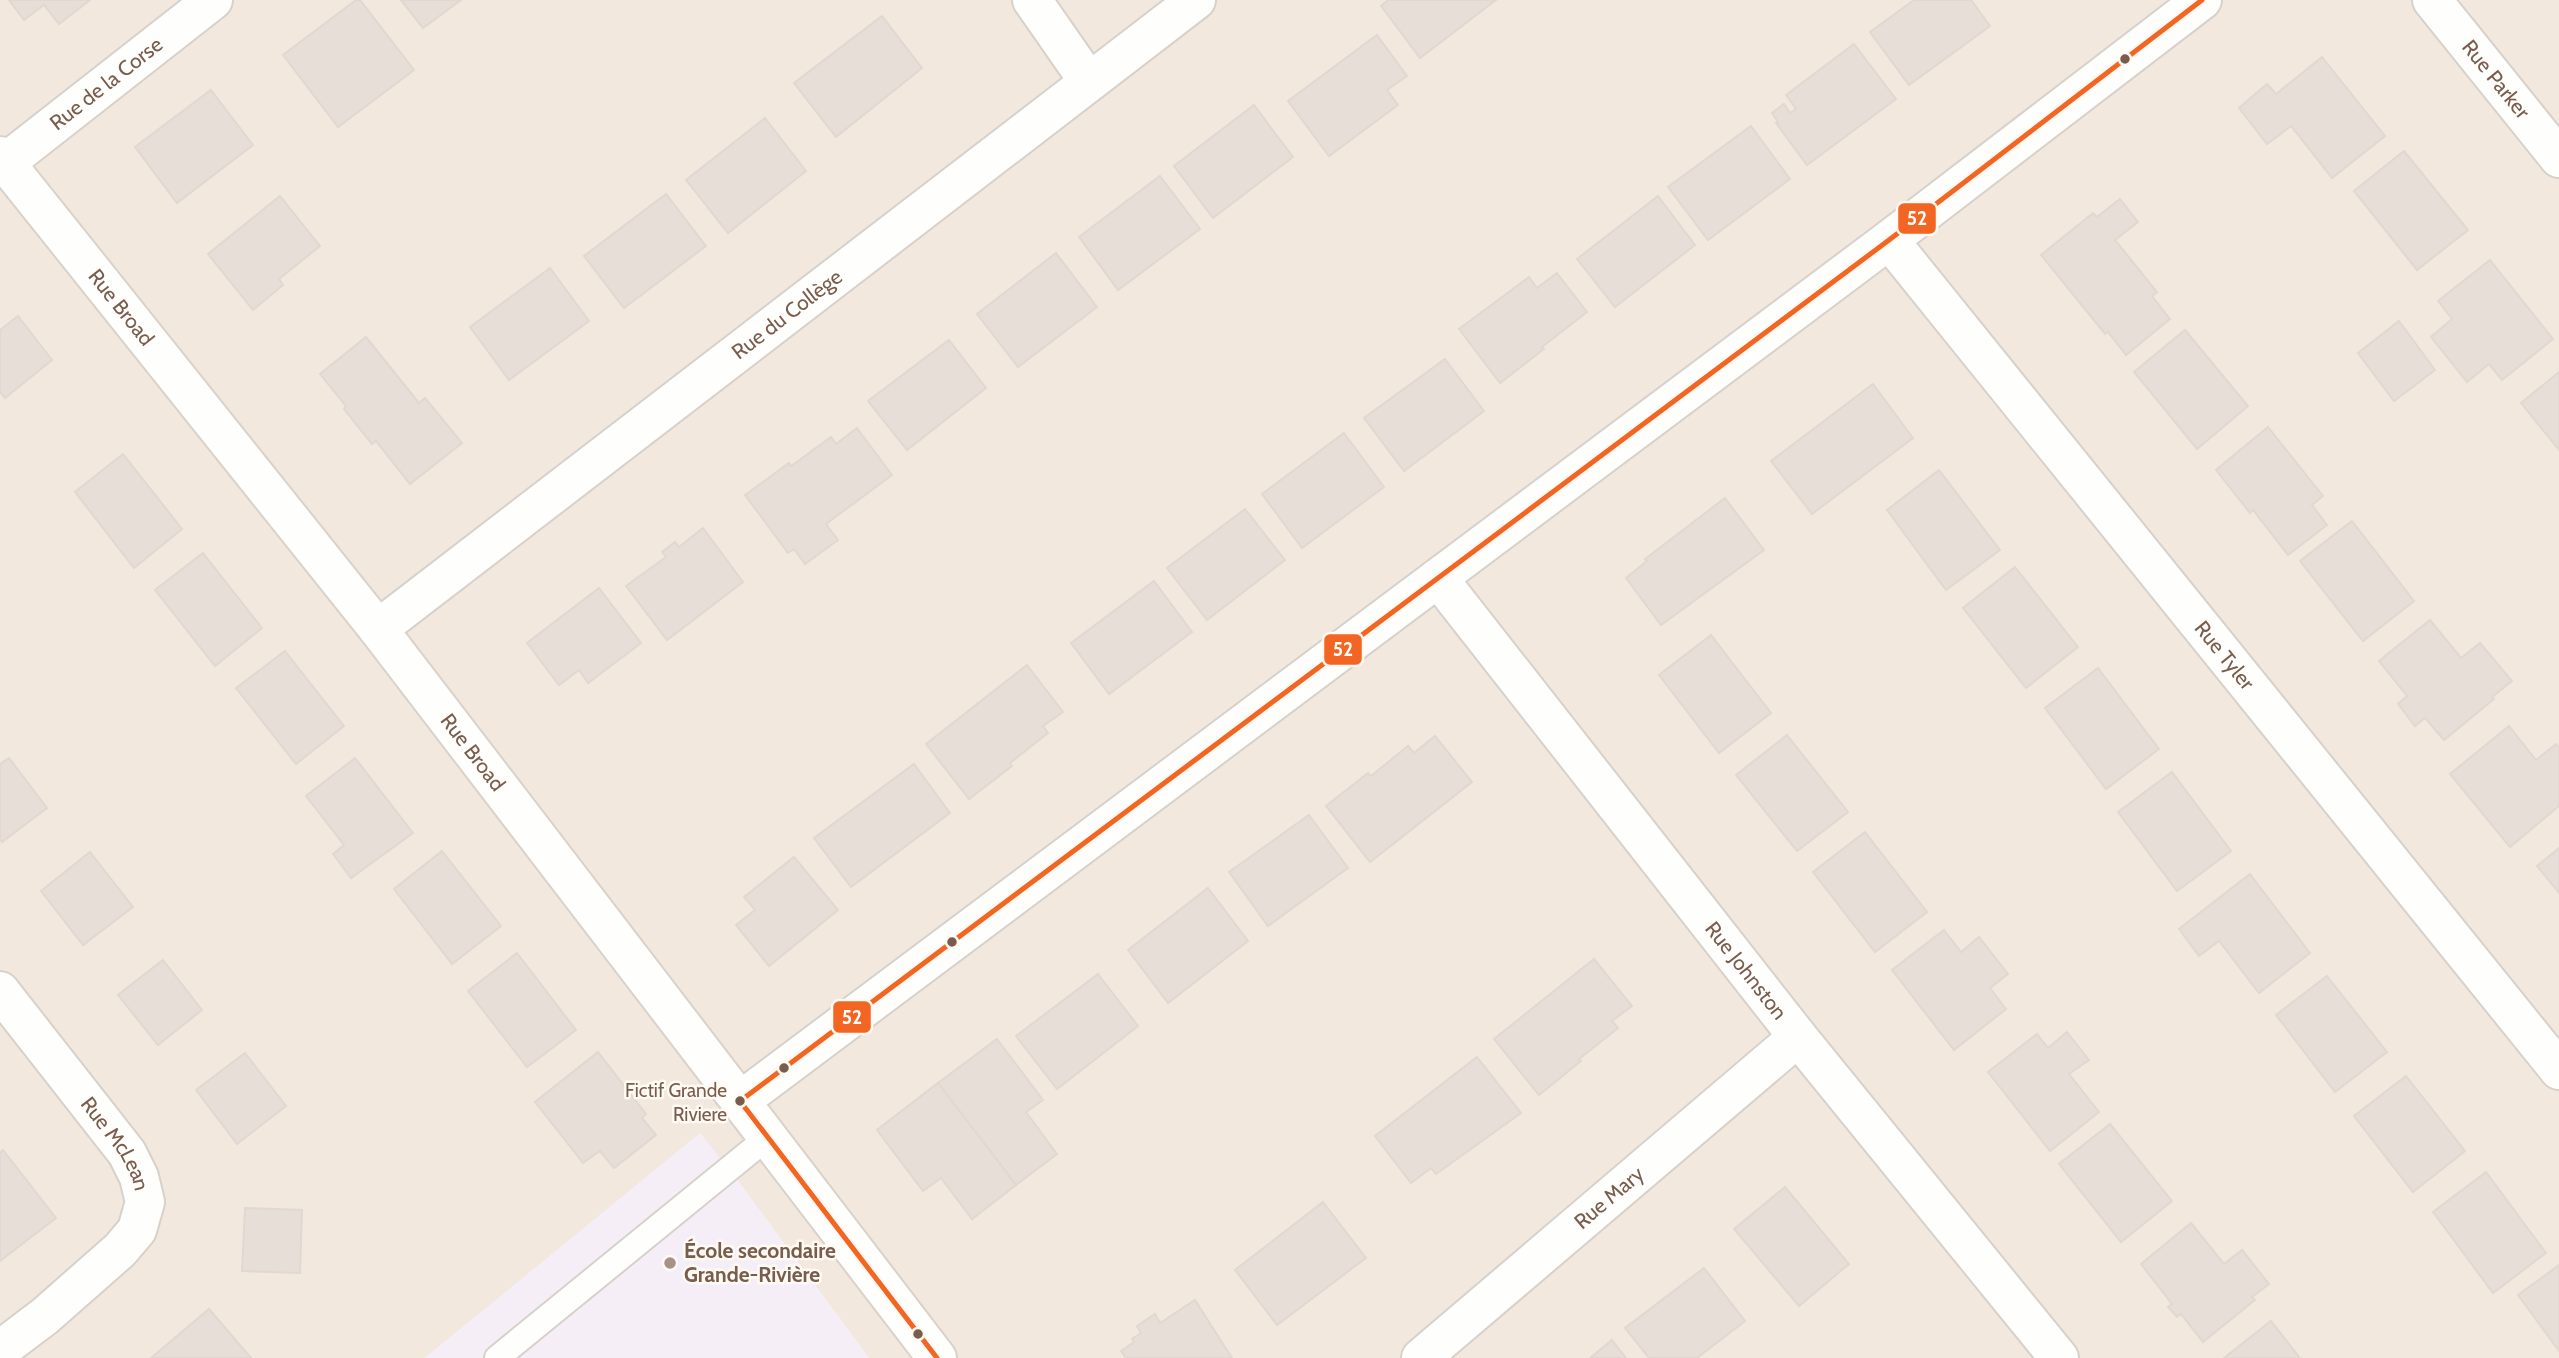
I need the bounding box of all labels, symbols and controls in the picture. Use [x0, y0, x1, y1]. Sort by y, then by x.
street label: Rue de la Corse [45, 31, 167, 135]
street label: Rue Parker [2457, 35, 2536, 124]
unlabelled marker [2118, 52, 2132, 66]
line badge: 52 [1897, 202, 1937, 235]
text: 52 [1907, 207, 1927, 230]
street label: Rue Broad [83, 264, 160, 351]
street label: Rue du Collège [727, 264, 847, 364]
street label: Rue Tyler [2190, 616, 2260, 695]
line badge: 52 [1323, 633, 1363, 666]
text: 52 [1333, 638, 1353, 661]
street label: Rue Broad [435, 708, 511, 796]
street label: Rue Johnston [1700, 916, 1793, 1024]
unlabelled marker [945, 935, 959, 949]
line badge: 52 [832, 1000, 872, 1034]
text: 52 [842, 1006, 862, 1029]
unlabelled marker [777, 1061, 791, 1075]
place label: Fictif Grande Riviere [625, 1079, 727, 1126]
street label: Rue McLean [76, 1092, 155, 1193]
marker: Fictif Grande Riviere [733, 1094, 747, 1108]
street label: Rue Mary [1569, 1161, 1649, 1234]
place label: École secondaire Grande-Rivière [684, 1238, 836, 1287]
marker: École secondaire Grande-Rivière [662, 1255, 678, 1271]
unlabelled marker [911, 1327, 925, 1341]

